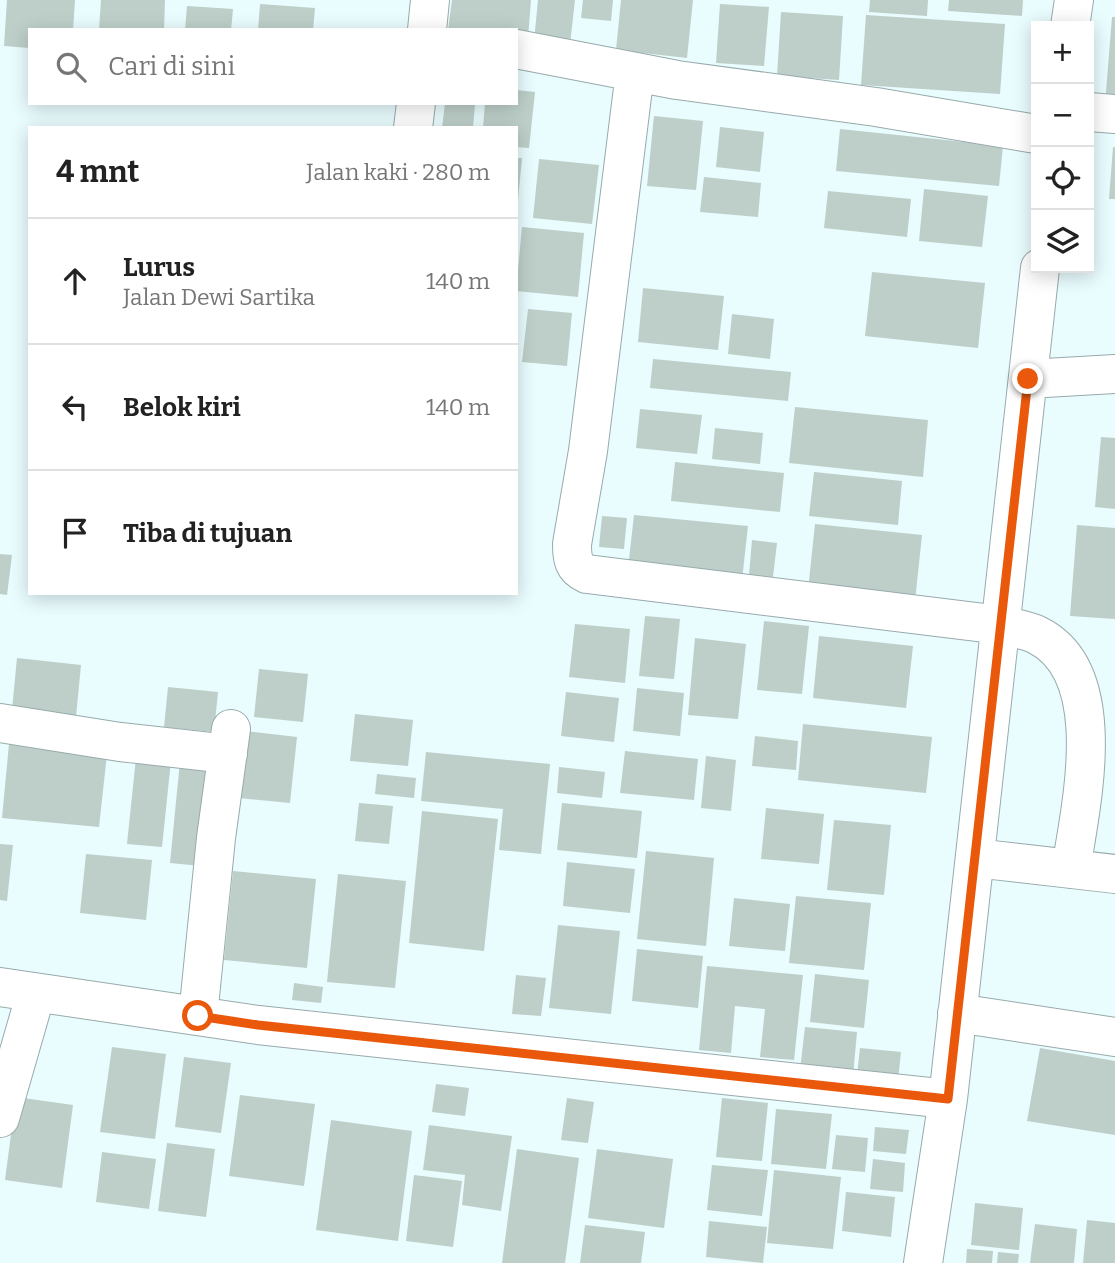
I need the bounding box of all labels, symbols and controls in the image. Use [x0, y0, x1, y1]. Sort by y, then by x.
map controls [1031, 21, 1094, 273]
button: + [1031, 21, 1094, 84]
search box [28, 28, 518, 105]
icon: search [52, 48, 90, 86]
text: Cari di sini [108, 51, 235, 82]
button: − [1031, 84, 1094, 147]
button: locate [1031, 147, 1094, 210]
text: 4 mnt [56, 154, 139, 190]
text: Jalan kaki · 280 m [306, 158, 490, 186]
button: layers [1031, 210, 1094, 273]
text: Lurus [123, 252, 195, 283]
icon: ahead [56, 262, 94, 300]
text: 140 m [426, 267, 490, 295]
text: Jalan Dewi Sartika [123, 283, 315, 311]
route end [1012, 363, 1043, 394]
icon: left [56, 388, 94, 426]
text: Belok kiri [123, 392, 241, 423]
text: 140 m [426, 393, 490, 421]
icon: arrive [56, 514, 94, 552]
text: Tiba di tujuan [123, 518, 292, 549]
route start [182, 1000, 213, 1031]

